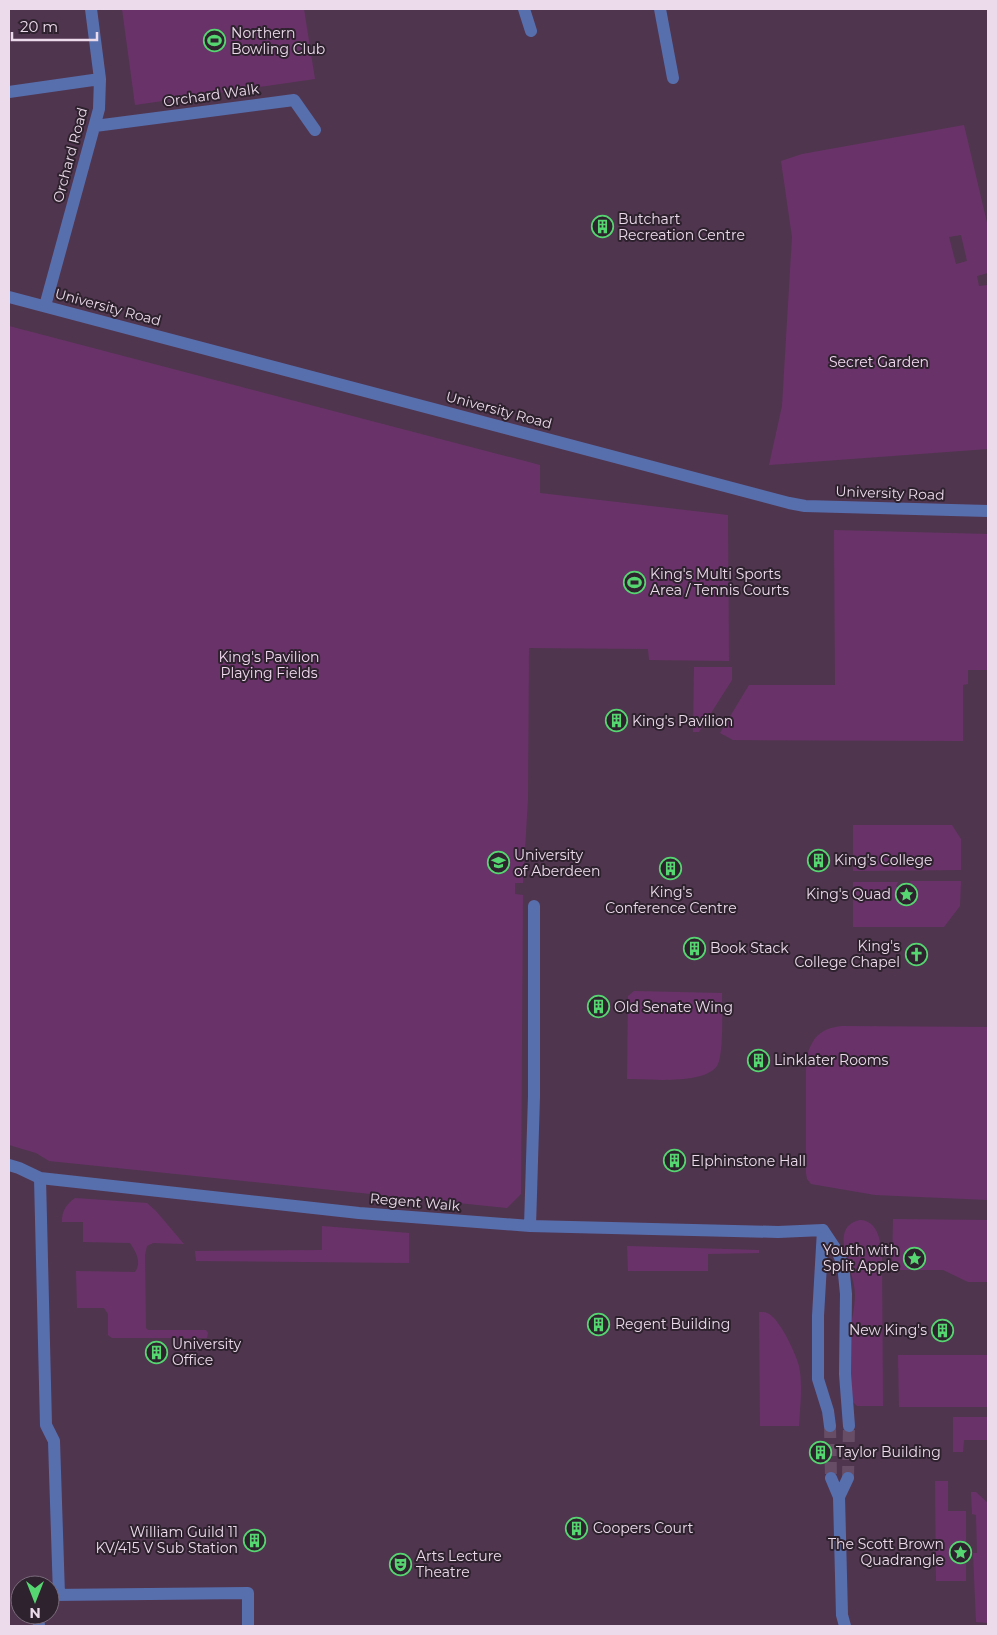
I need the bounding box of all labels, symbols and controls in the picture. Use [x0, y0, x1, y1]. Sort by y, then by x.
scale bar [12, 10, 98, 42]
text: 20 m [20, 17, 58, 36]
place label: Northern Bowling Club [231, 24, 325, 58]
sports icon: Northern Bowling Club [203, 29, 227, 53]
street label: Orchard Walk [162, 79, 261, 111]
street label: Orchard Road [49, 105, 91, 205]
place label: Butchart Recreation Centre [618, 210, 745, 244]
building icon: Butchart Recreation Centre [590, 215, 614, 239]
street label: University Road [53, 284, 163, 330]
park label: Secret Garden [829, 353, 929, 371]
street label: University Road [444, 387, 554, 433]
street label: University Road [835, 482, 945, 504]
place label: King's Multi Sports Area / Tennis Courts [650, 565, 789, 599]
sports icon: King's Multi Sports Area / Tennis Courts [622, 570, 646, 594]
park label: King's Pavilion Playing Fields [218, 648, 320, 682]
building icon: King's Pavilion [604, 709, 628, 733]
place label: King's Pavilion [632, 712, 733, 730]
place label: University of Aberdeen [514, 846, 600, 880]
building icon: King's College [806, 848, 830, 872]
school or university icon: University of Aberdeen [486, 851, 510, 875]
place label: King's College [834, 851, 933, 869]
building icon: King's Conference Centre [659, 857, 683, 881]
place icon: King's Quad [895, 882, 919, 906]
place label: King's Conference Centre [605, 883, 737, 917]
place label: King's Quad [806, 885, 891, 903]
building icon: Book Stack [682, 936, 706, 960]
place label: King's College Chapel [795, 937, 900, 971]
place label: Book Stack [710, 939, 789, 957]
church icon: King's College Chapel [904, 942, 928, 966]
building icon: Old Senate Wing [586, 995, 610, 1019]
place label: Old Senate Wing [614, 998, 733, 1016]
building icon: Linklater Rooms [746, 1048, 770, 1072]
place label: Linklater Rooms [774, 1051, 889, 1069]
building icon: Elphinstone Hall [663, 1149, 687, 1173]
place label: Elphinstone Hall [691, 1152, 806, 1170]
street label: Regent Walk [369, 1189, 462, 1215]
place label: Youth with Split Apple [823, 1241, 899, 1275]
place icon: Youth with Split Apple [903, 1246, 927, 1270]
building icon: Regent Building [587, 1312, 611, 1336]
place label: Regent Building [615, 1315, 730, 1333]
building icon: New King's [931, 1318, 955, 1342]
place label: New King's [849, 1321, 927, 1339]
place label: University Office [172, 1335, 241, 1369]
building icon: University Office [144, 1340, 168, 1364]
building icon: Taylor Building [808, 1440, 832, 1464]
place label: Taylor Building [836, 1443, 941, 1461]
building icon: Coopers Court [565, 1516, 589, 1540]
place label: Coopers Court [593, 1519, 694, 1537]
place label: William Guild 11 KV/415 V Sub Station [96, 1523, 238, 1557]
building icon: William Guild 11 KV/415 V Sub Station [242, 1528, 266, 1552]
place label: The Scott Brown Quadrangle [828, 1535, 944, 1569]
place icon: The Scott Brown Quadrangle [948, 1540, 972, 1564]
place label: Arts Lecture Theatre [416, 1547, 502, 1581]
theatre icon: Arts Lecture Theatre [388, 1552, 412, 1576]
north arrow [10, 1575, 60, 1625]
text: N [29, 1604, 41, 1622]

